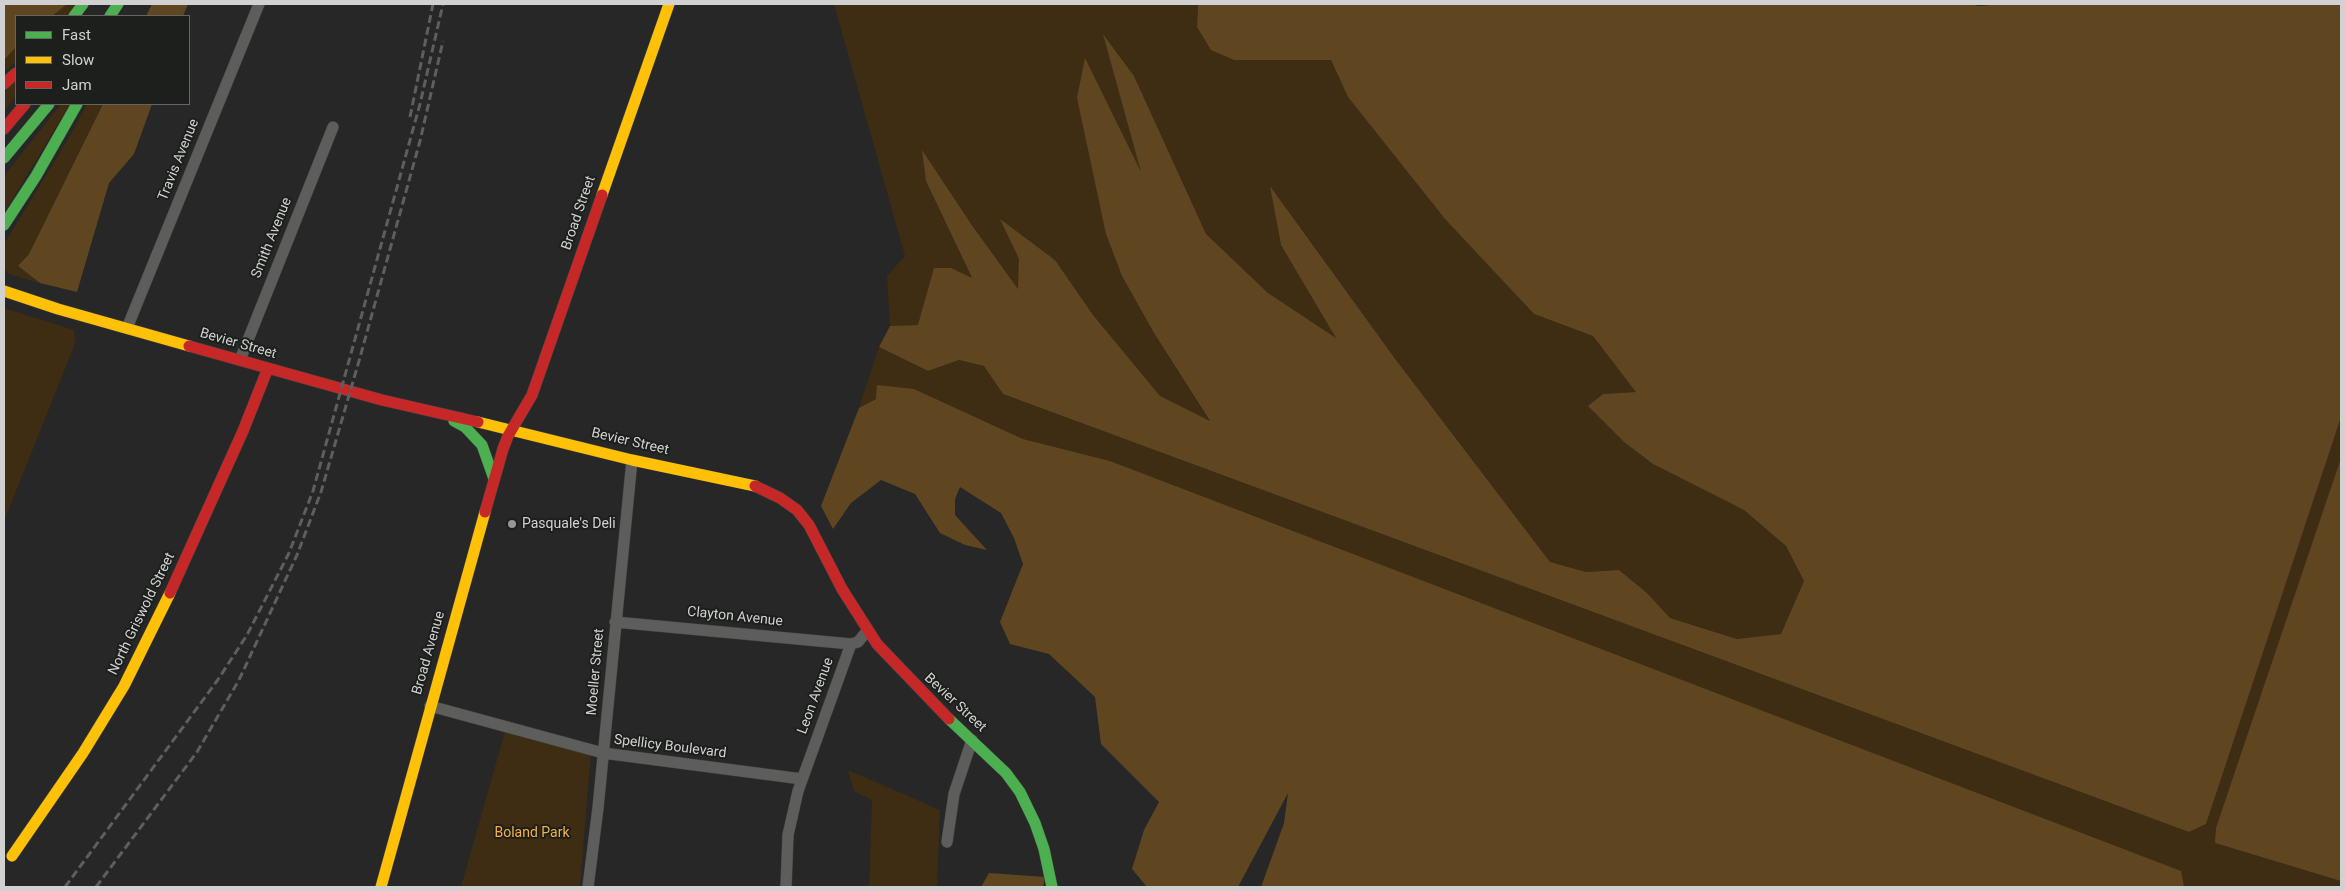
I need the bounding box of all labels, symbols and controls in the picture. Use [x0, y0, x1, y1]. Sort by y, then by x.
legend [15, 15, 190, 105]
text: Fast [62, 26, 91, 44]
text: Slow [62, 51, 94, 69]
text: Jam [62, 76, 92, 94]
street label: Travis Avenue [155, 117, 203, 203]
street label: Broad Street [558, 174, 600, 252]
street label: Smith Avenue [248, 195, 296, 281]
street label: Bevier Street [198, 325, 278, 363]
street label: Bevier Street [590, 425, 670, 459]
place label: Pasquale's Deli [522, 516, 616, 532]
marker: Pasquale's Deli [506, 518, 518, 530]
street label: North Griswold Street [105, 550, 179, 678]
street label: Clayton Avenue [686, 604, 784, 630]
street label: Broad Avenue [409, 609, 449, 697]
street label: Moeller Street [584, 628, 608, 716]
street label: Leon Avenue [794, 656, 838, 736]
street label: Bevier Street [920, 670, 990, 736]
street label: Spellicy Boulevard [613, 732, 727, 762]
park label: Boland Park [494, 825, 570, 841]

